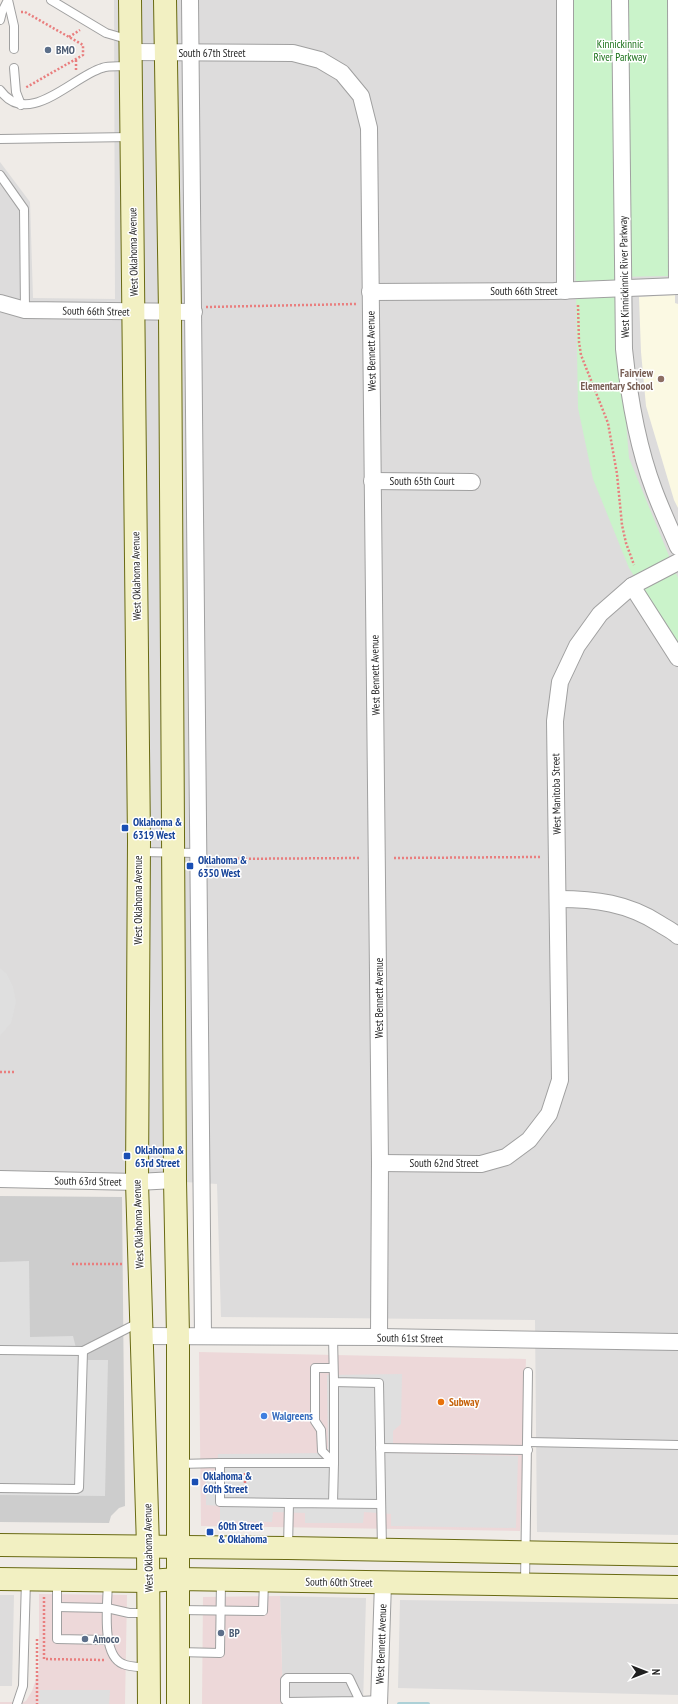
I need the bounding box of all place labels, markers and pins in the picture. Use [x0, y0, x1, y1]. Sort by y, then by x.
place label: BMO [56, 43, 75, 57]
marker: BMO [43, 45, 53, 55]
place label: Fairview Elementary School [581, 366, 653, 393]
marker: Fairview Elementary School [656, 374, 666, 384]
place label: Oklahoma & 6319 West [133, 815, 182, 842]
marker: Oklahoma & 6319 West [120, 823, 130, 833]
place label: Oklahoma & 6350 West [198, 853, 247, 880]
marker: Oklahoma & 6350 West [185, 861, 195, 871]
place label: Oklahoma & 63rd Street [135, 1143, 184, 1170]
marker: Oklahoma & 63rd Street [122, 1151, 132, 1161]
place label: Subway [449, 1395, 480, 1409]
marker: Subway [436, 1397, 446, 1407]
place label: Walgreens [271, 1409, 313, 1423]
marker: Walgreens [259, 1411, 269, 1421]
place label: Oklahoma & 60th Street [203, 1469, 252, 1496]
marker: Oklahoma & 60th Street [190, 1477, 200, 1487]
place label: 60th Street & Oklahoma [218, 1519, 267, 1546]
marker: 60th Street & Oklahoma [205, 1527, 215, 1537]
place label: BP [229, 1626, 240, 1640]
marker: BP [216, 1628, 226, 1638]
place label: Amoco [92, 1632, 119, 1646]
marker: Amoco [80, 1634, 90, 1644]

